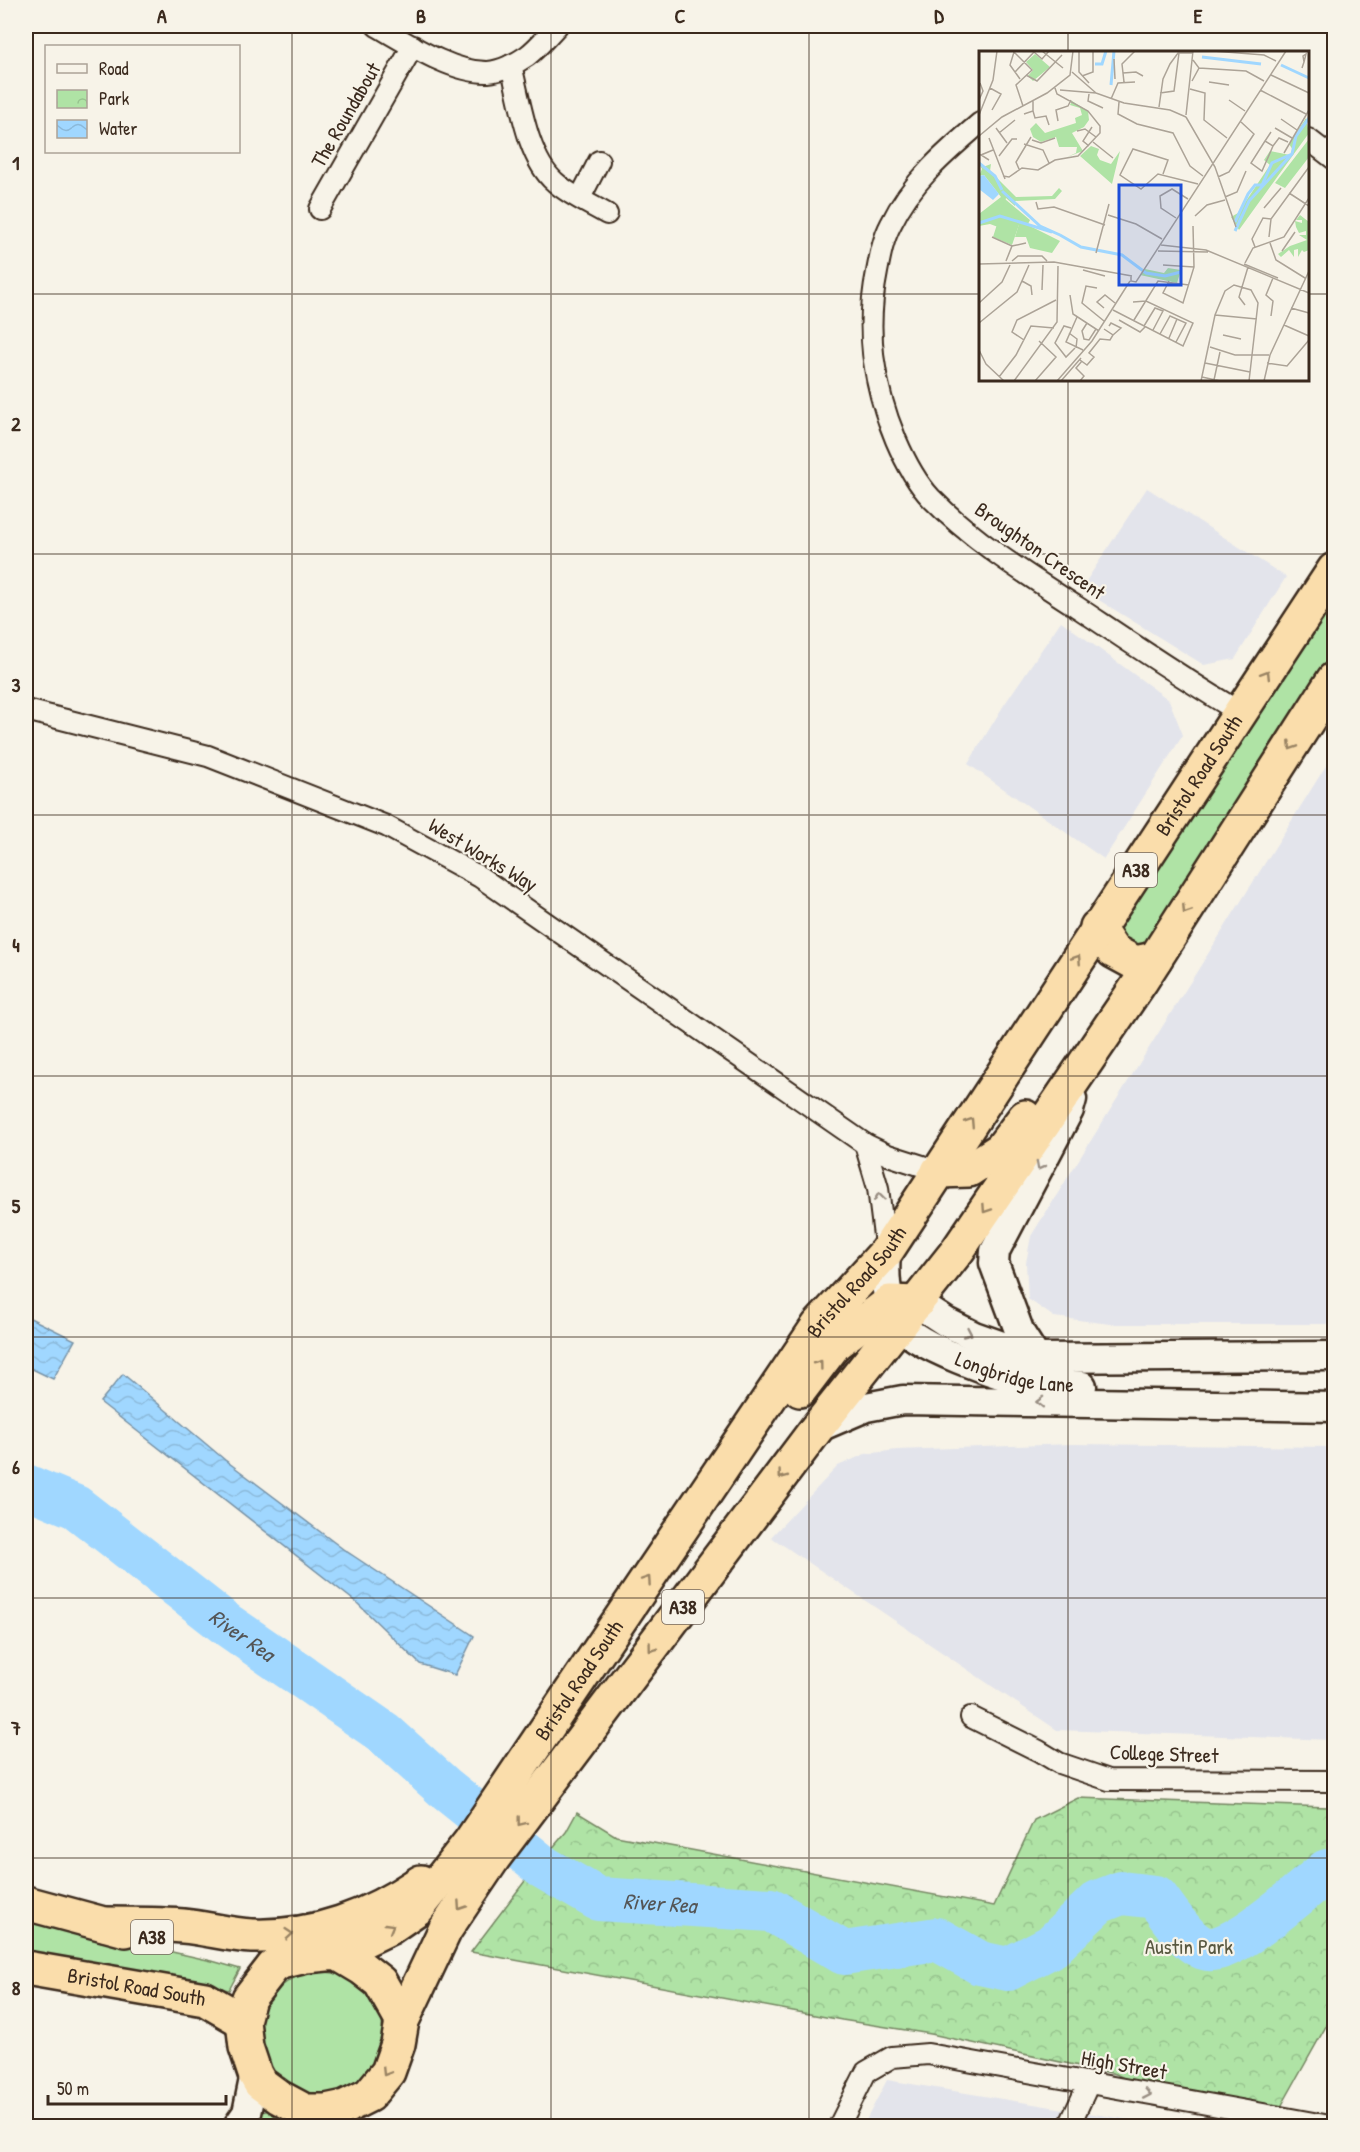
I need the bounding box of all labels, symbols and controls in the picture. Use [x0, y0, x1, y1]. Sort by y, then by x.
text: A [157, 2, 167, 29]
text: B [416, 2, 426, 29]
text: C [675, 2, 686, 29]
text: D [934, 2, 944, 29]
text: E [1194, 2, 1203, 29]
legend [45, 45, 240, 153]
inset map [979, 51, 1309, 381]
text: Road [99, 56, 129, 81]
street label: The Roundabout [304, 56, 388, 173]
text: Park [99, 86, 130, 111]
text: Water [99, 116, 137, 141]
text: 1 [12, 149, 20, 176]
text: 2 [11, 410, 21, 437]
street label: Broughton Crescent [969, 495, 1112, 607]
one-way arrow [1258, 670, 1270, 680]
text: 3 [12, 671, 21, 698]
street label: Bristol Road South [1148, 709, 1249, 841]
one-way arrow [1288, 740, 1299, 751]
street label: West Works Way [423, 811, 543, 899]
road number: A38 [1115, 853, 1157, 887]
one-way arrow [1182, 904, 1193, 915]
text: 4 [12, 931, 20, 958]
one-way arrow [1070, 955, 1081, 966]
one-way arrow [963, 1118, 975, 1128]
one-way arrow [1036, 1160, 1047, 1170]
text: 5 [12, 1192, 21, 1219]
one-way arrow [873, 1193, 886, 1202]
one-way arrow [982, 1202, 993, 1213]
street label: Bristol Road South [799, 1220, 913, 1343]
one-way arrow [961, 1325, 972, 1337]
street label: Longbridge Lane [951, 1344, 1075, 1399]
one-way arrow [812, 1360, 823, 1371]
one-way arrow [1035, 1396, 1044, 1408]
text: 6 [12, 1453, 20, 1480]
one-way arrow [778, 1468, 789, 1479]
one-way arrow [640, 1576, 651, 1587]
road number: A38 [662, 1590, 704, 1624]
water label: River Rea [203, 1602, 283, 1670]
street label: Bristol Road South [528, 1614, 630, 1746]
one-way arrow [648, 1641, 659, 1652]
text: 7 [10, 1714, 21, 1741]
street label: College Street [1109, 1737, 1220, 1770]
one-way arrow [518, 1815, 529, 1826]
water label: River Rea [622, 1886, 700, 1920]
one-way arrow [457, 1899, 468, 1910]
road number: A38 [131, 1920, 173, 1954]
one-way arrow [383, 1924, 394, 1935]
one-way arrow [284, 1928, 293, 1941]
park label: Austin Park [1145, 1932, 1233, 1961]
street label: Bristol Road South [65, 1960, 208, 2013]
text: 8 [12, 1974, 21, 2001]
street label: High Street [1079, 2043, 1170, 2086]
one-way arrow [382, 2066, 393, 2077]
scale bar [48, 2068, 226, 2106]
text: 50 m [57, 2076, 89, 2101]
one-way arrow [1141, 2087, 1151, 2100]

